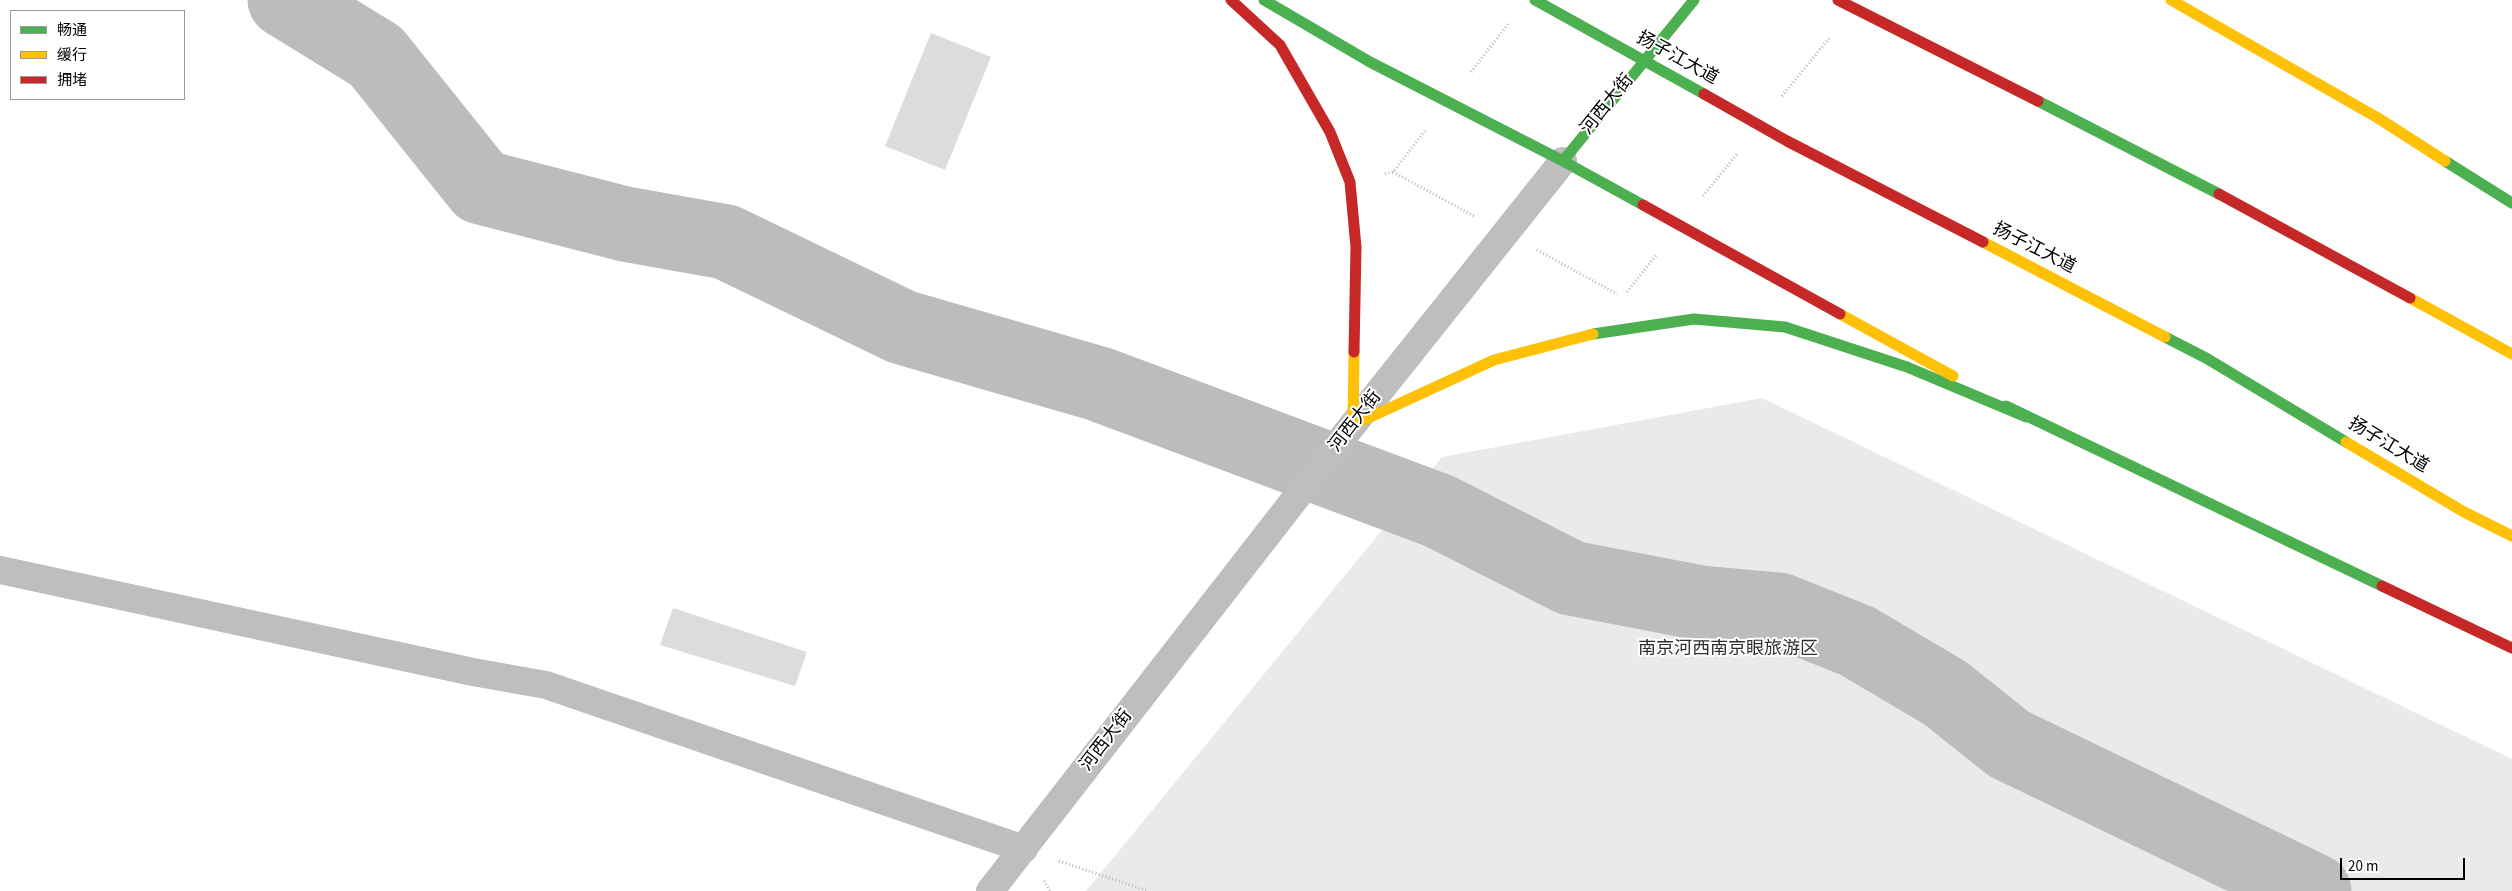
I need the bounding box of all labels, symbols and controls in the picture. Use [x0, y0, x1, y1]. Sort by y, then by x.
legend [10, 10, 185, 100]
text: 畅通 [57, 20, 87, 41]
street label: 扬子江大道 [1632, 28, 1722, 90]
text: 缓行 [57, 45, 87, 66]
text: 拥堵 [57, 70, 87, 91]
street label: 河西大街 [1577, 70, 1639, 140]
street label: 扬子江大道 [1989, 219, 2079, 279]
street label: 河西大街 [1325, 387, 1387, 457]
street label: 扬子江大道 [2344, 414, 2432, 478]
park label: 南京河西南京眼旅游区 [1638, 639, 1818, 661]
street label: 河西大街 [1076, 706, 1138, 776]
scale bar [2342, 848, 2467, 880]
text: 20 m [2348, 856, 2378, 877]

